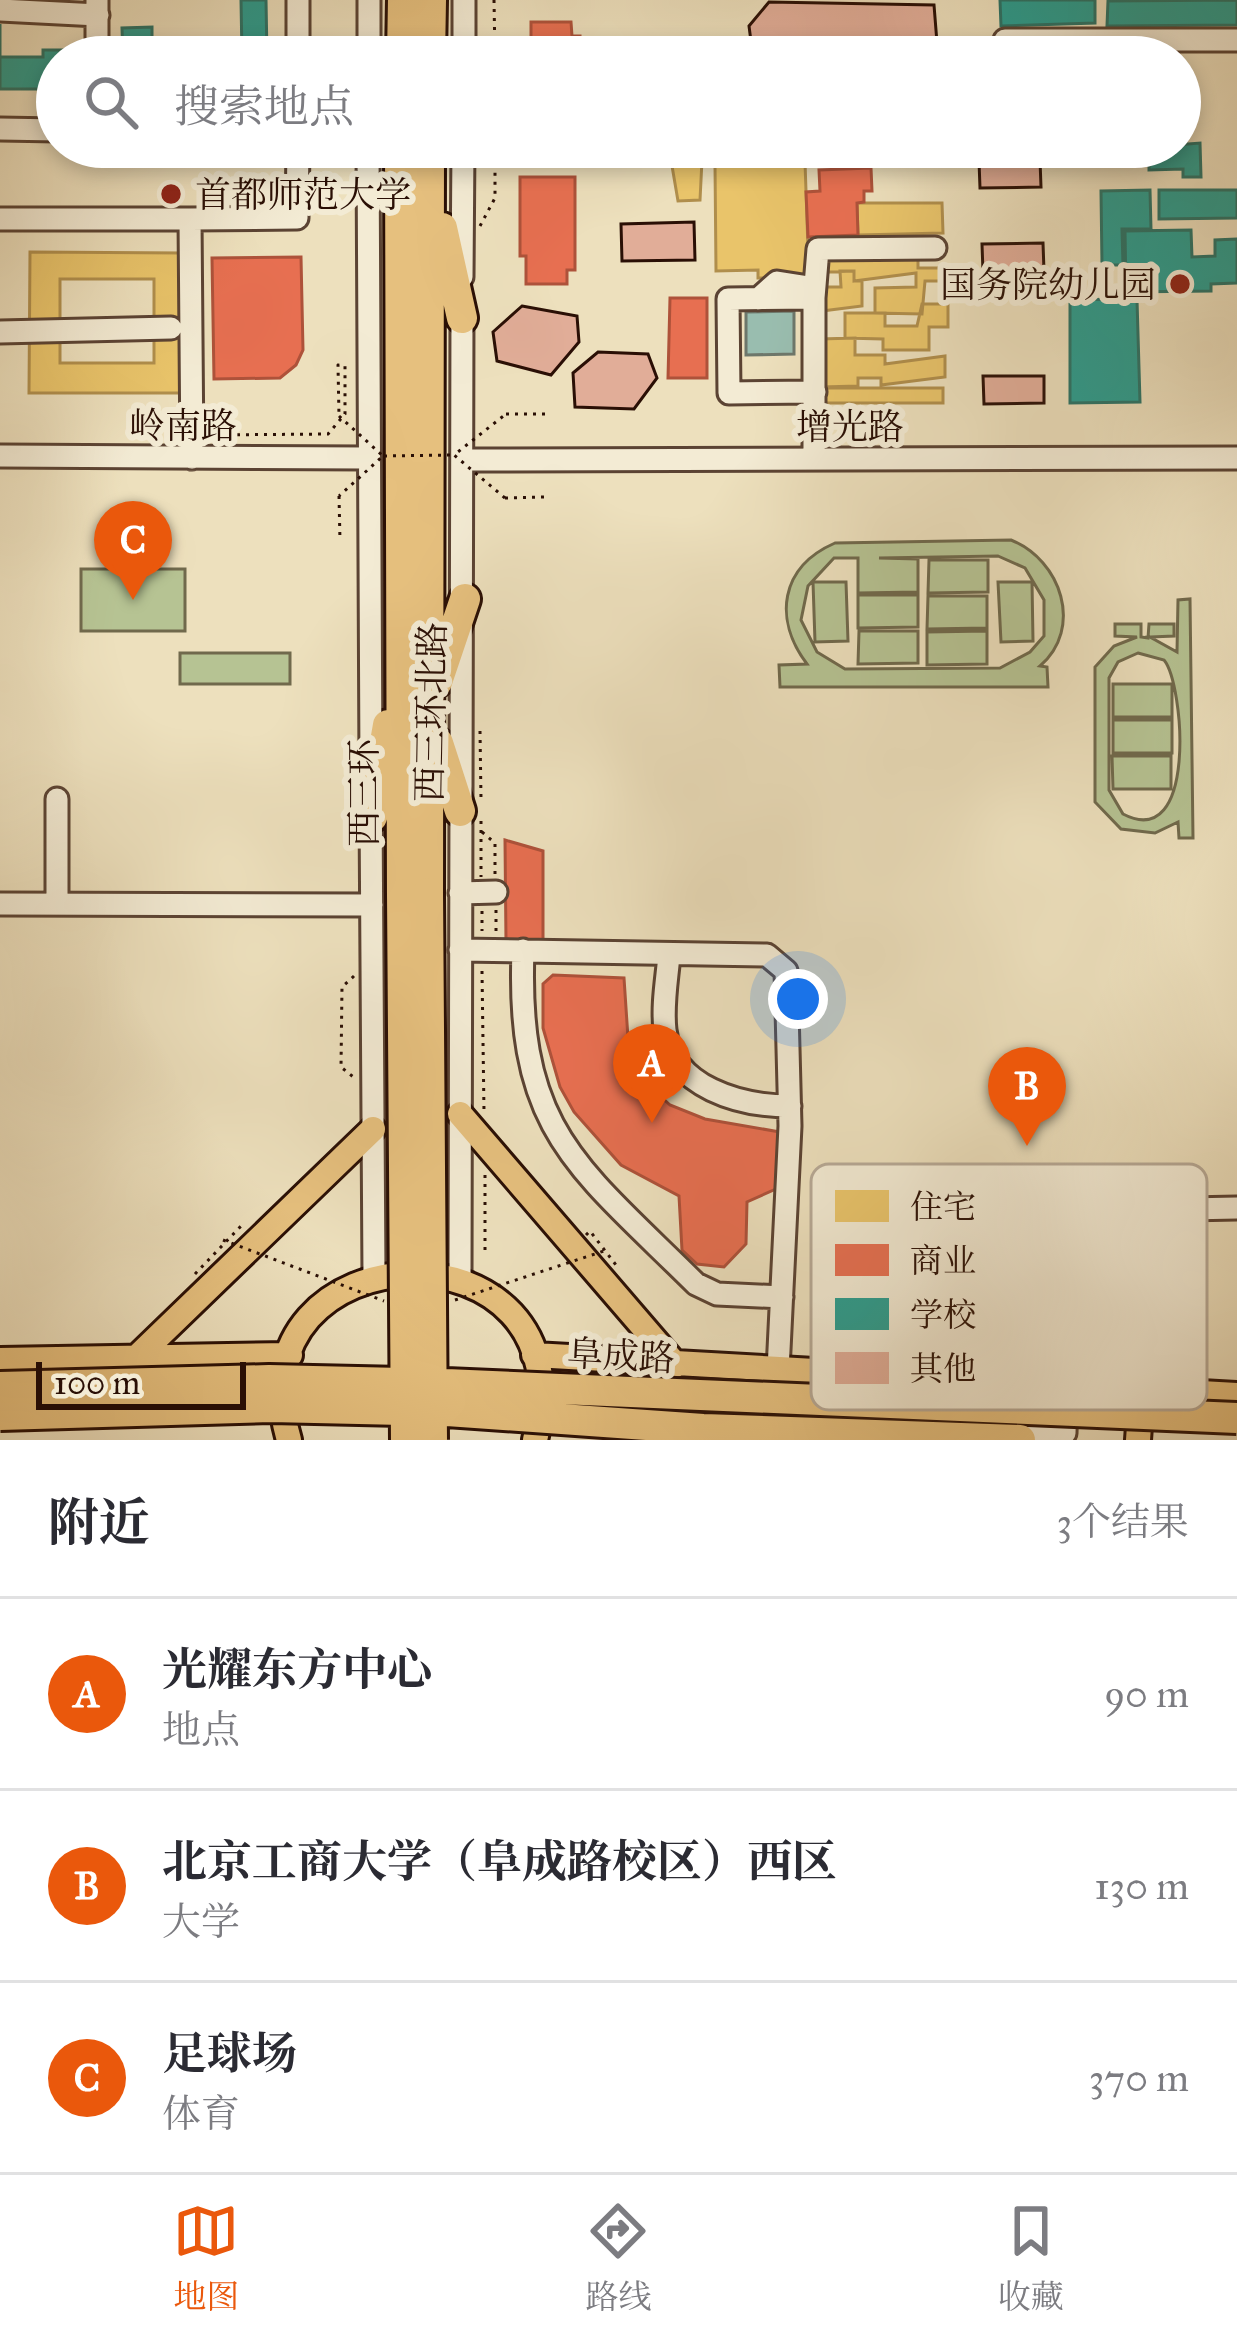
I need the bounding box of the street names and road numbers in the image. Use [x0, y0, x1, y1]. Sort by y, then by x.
street label: 岭南路 [129, 404, 237, 448]
street label: 增光路 [796, 405, 904, 449]
street label: 西三环北路 [407, 622, 455, 802]
street label: 西三环 [342, 739, 386, 847]
street label: 阜成路 [566, 1331, 676, 1381]

